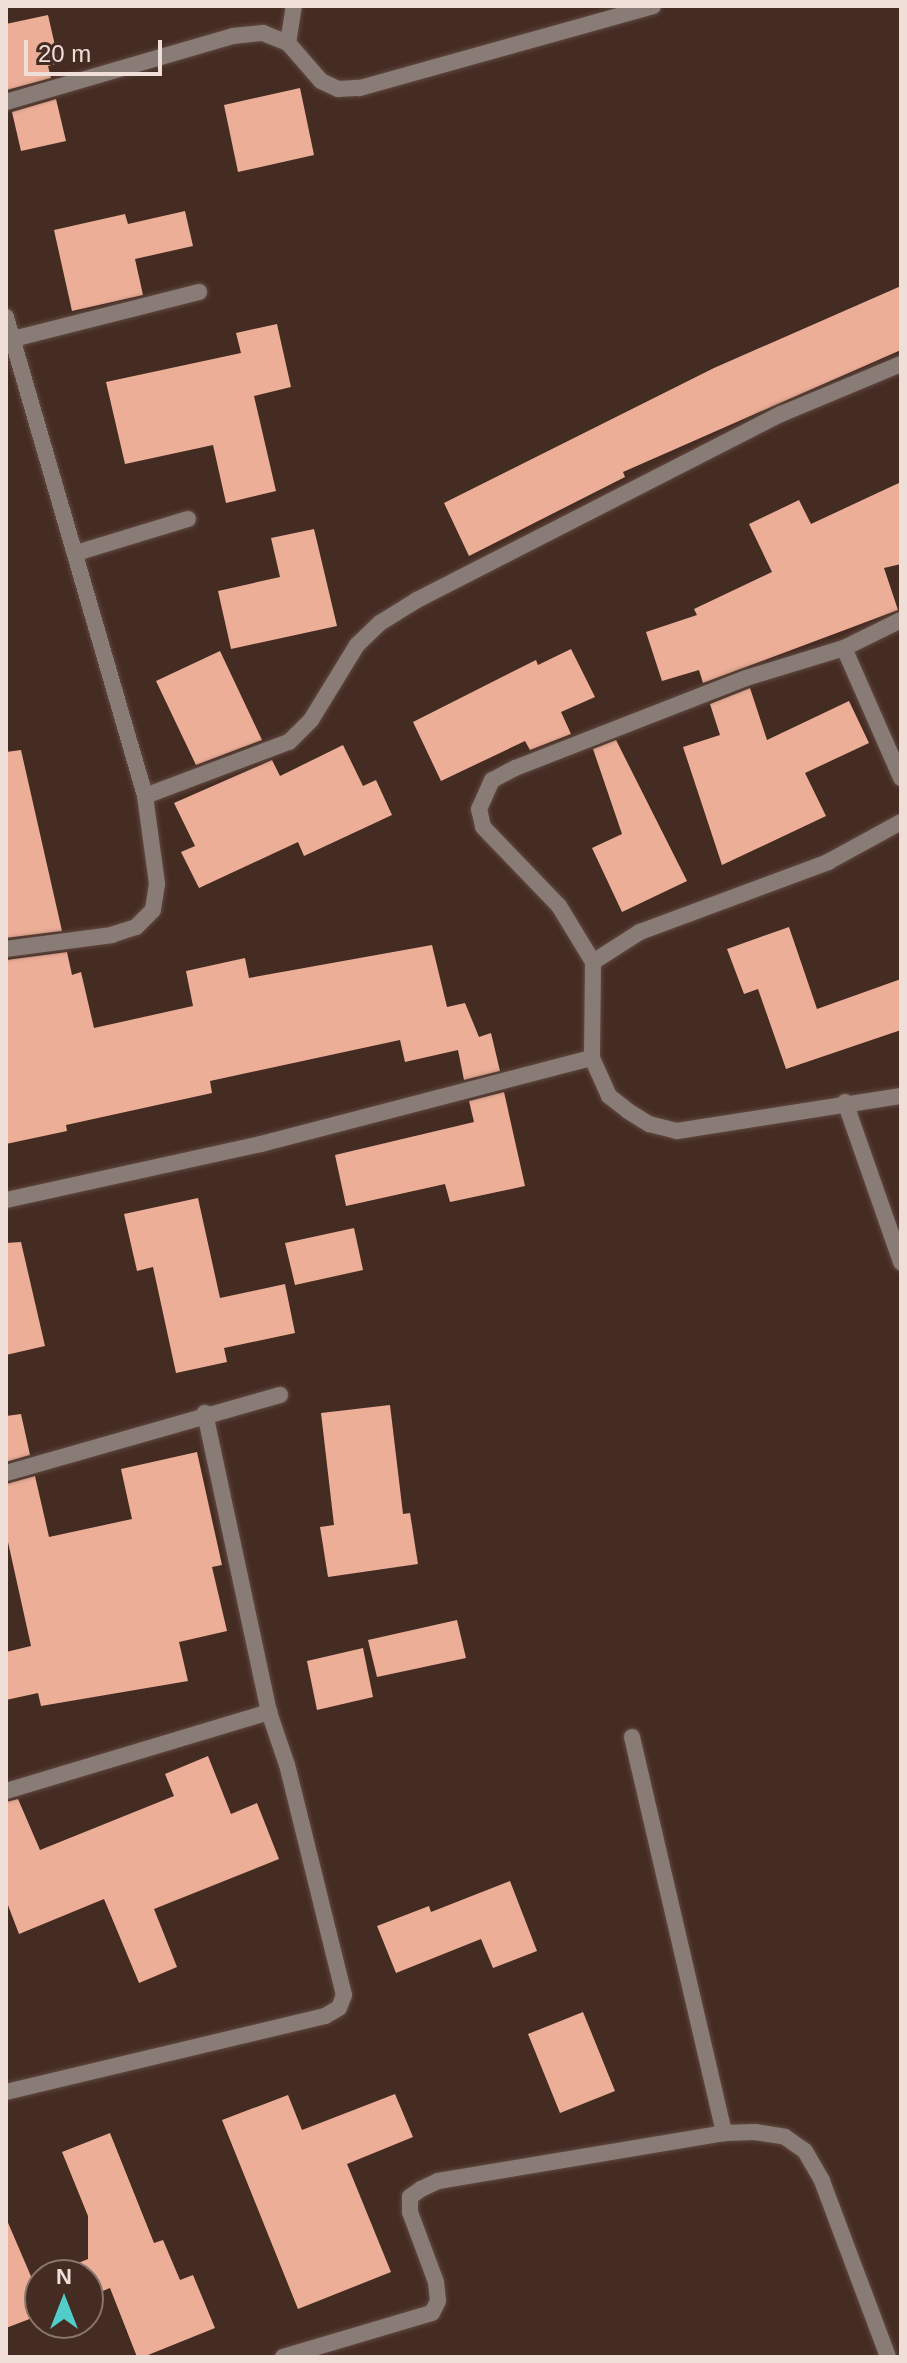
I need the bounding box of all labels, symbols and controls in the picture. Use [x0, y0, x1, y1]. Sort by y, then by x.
scale bar [28, 24, 166, 74]
text: 20 m [38, 40, 91, 67]
north arrow [24, 2259, 104, 2339]
text: N [56, 2264, 72, 2289]

